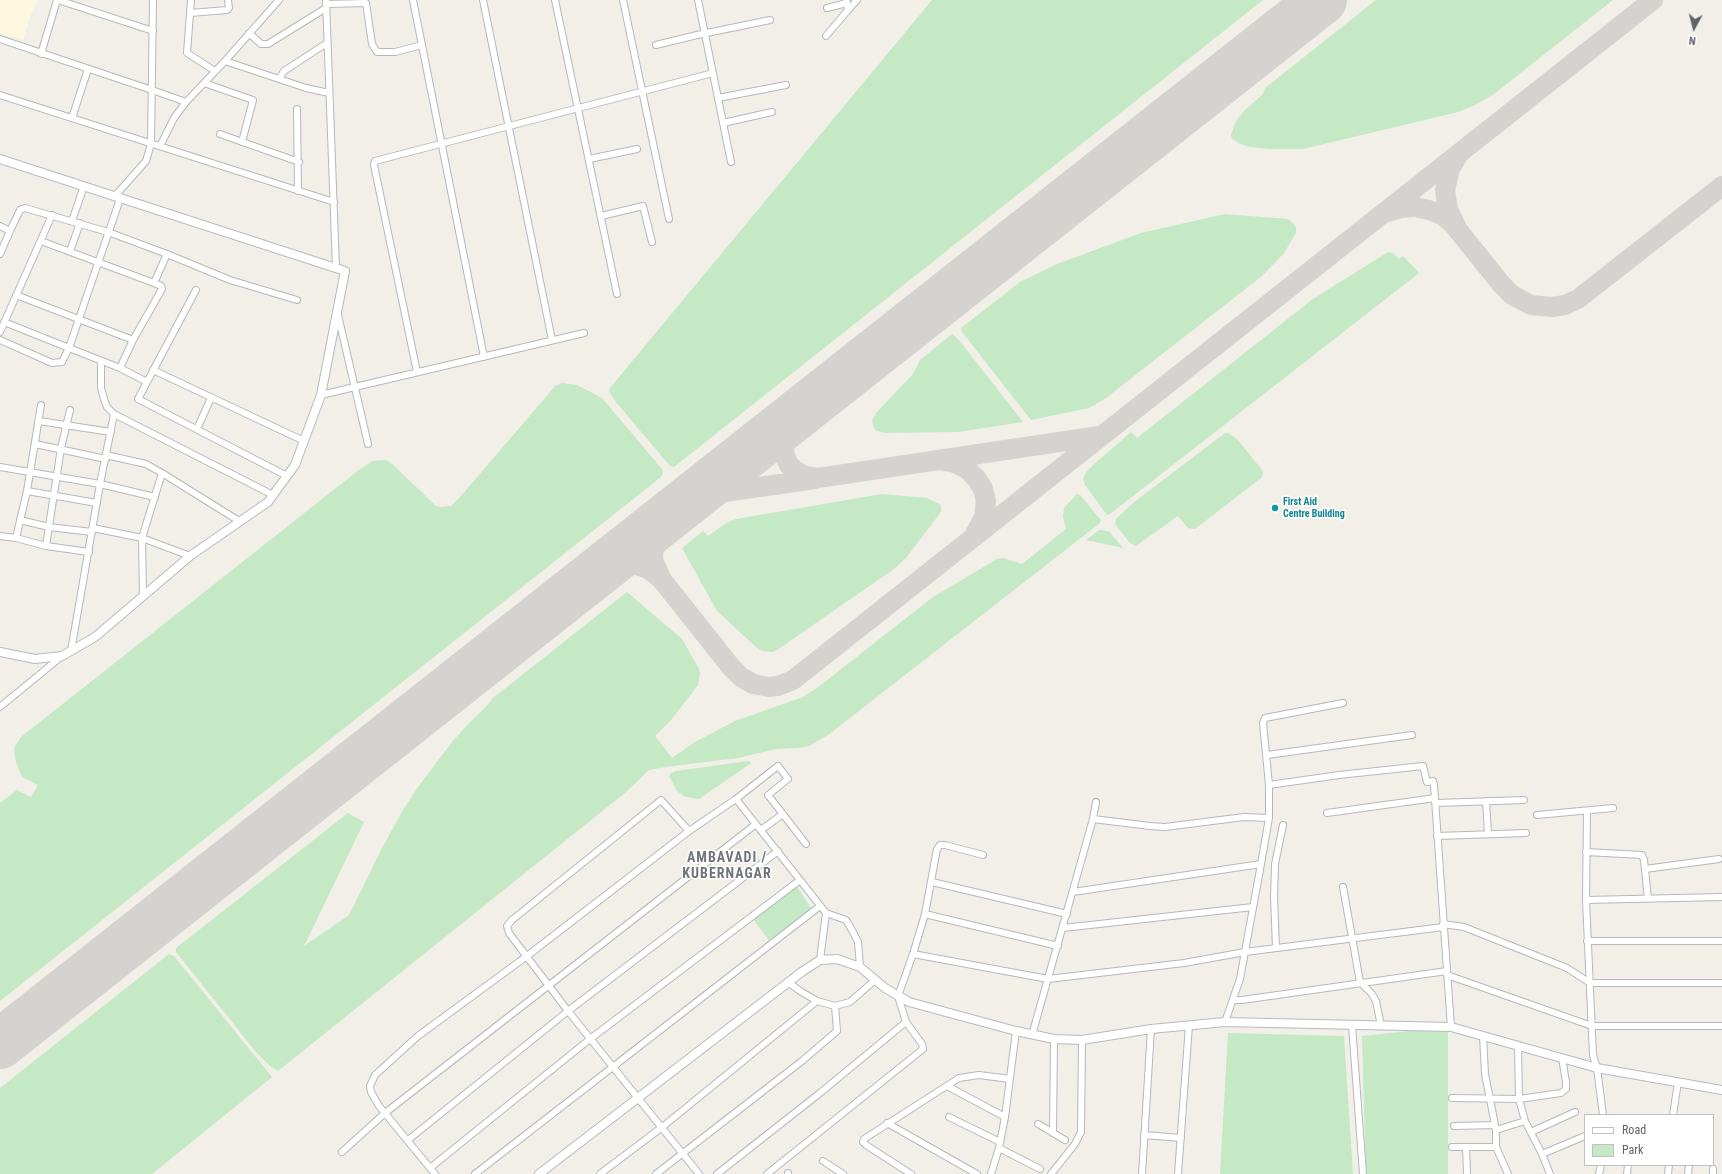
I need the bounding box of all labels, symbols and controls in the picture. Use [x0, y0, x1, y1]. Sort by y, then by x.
north arrow [1674, 8, 1714, 48]
text: N [1688, 34, 1697, 47]
place label: First Aid Centre Building [1283, 496, 1345, 520]
marker: First Aid Centre Building [1270, 503, 1280, 513]
district label: AMBAVADI / KUBERNAGAR [682, 850, 772, 882]
legend [1584, 1114, 1714, 1166]
text: Road [1622, 1123, 1646, 1137]
text: Park [1622, 1143, 1643, 1157]

